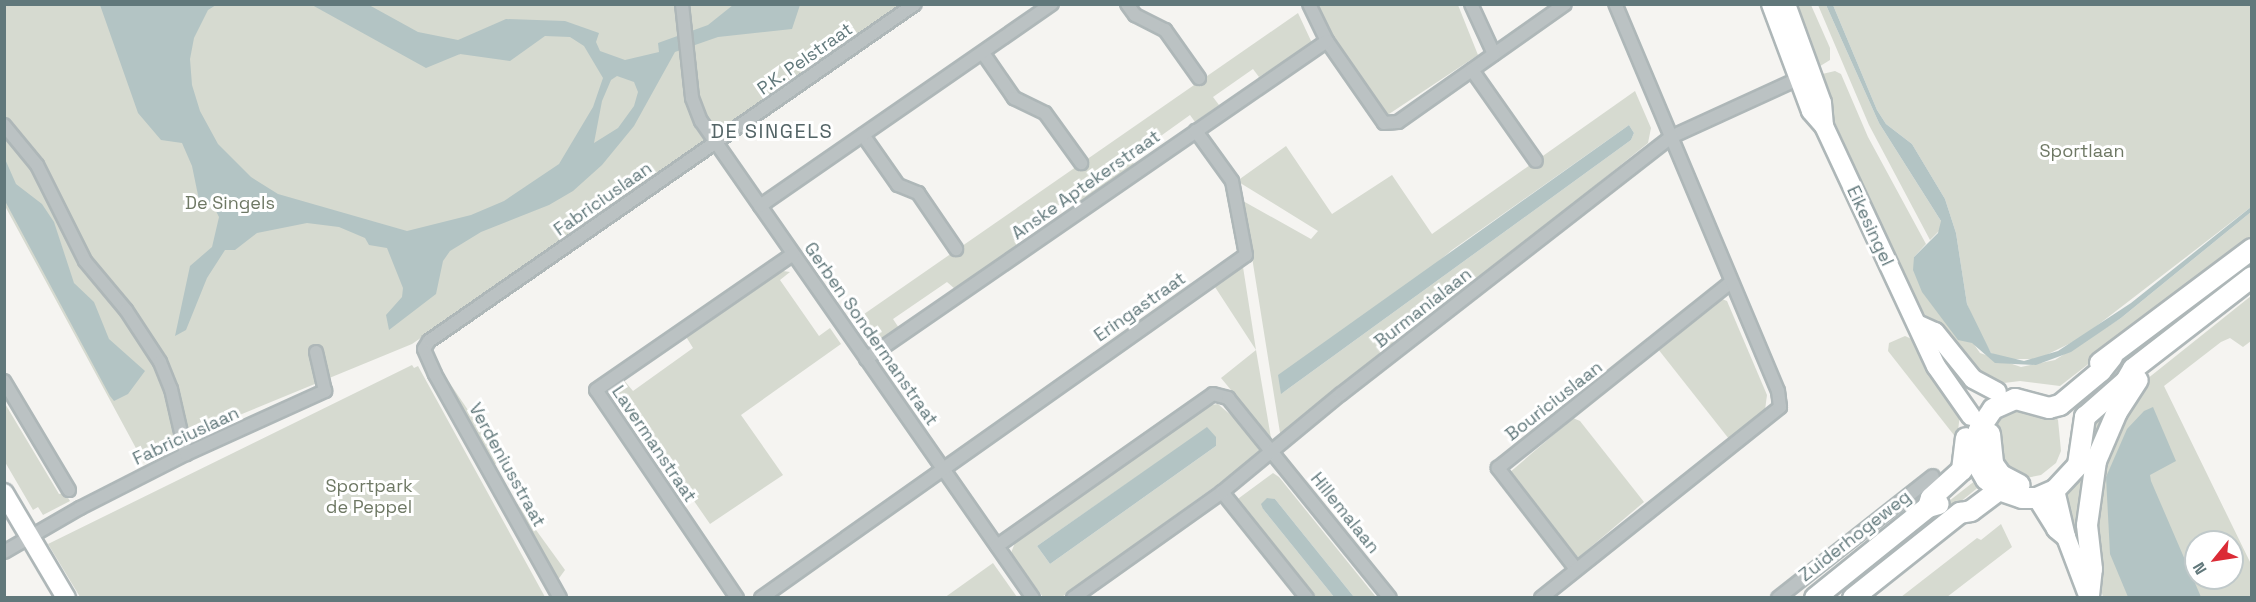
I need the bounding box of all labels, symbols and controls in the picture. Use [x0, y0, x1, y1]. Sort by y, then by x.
street label: P.K. Pelstraat [753, 18, 857, 100]
district label: DE SINGELS [711, 119, 833, 143]
street label: Anske Aptekerstraat [1008, 126, 1164, 244]
park label: Sportlaan [2040, 140, 2124, 162]
street label: Fabriciuslaan [550, 157, 656, 241]
street label: Eikesingel [1842, 182, 1898, 270]
park label: De Singels [185, 192, 275, 214]
street label: Gerben Sondermanstraat [799, 238, 943, 430]
street label: Burmanialaan [1370, 263, 1476, 353]
street label: Eringastraat [1090, 268, 1190, 346]
street label: Bouriciuslaan [1501, 356, 1607, 446]
street label: Lavermanstraat [607, 382, 701, 506]
street label: Verdeniusstraat [464, 399, 550, 531]
street label: Fabriciuslaan [130, 402, 242, 470]
street label: Hillemalaan [1306, 468, 1384, 558]
park label: Sportpark de Peppel [325, 476, 413, 518]
street label: Zuiderhogeweg [1795, 486, 1915, 586]
north arrow [2184, 530, 2244, 590]
text: N [2188, 558, 2211, 578]

